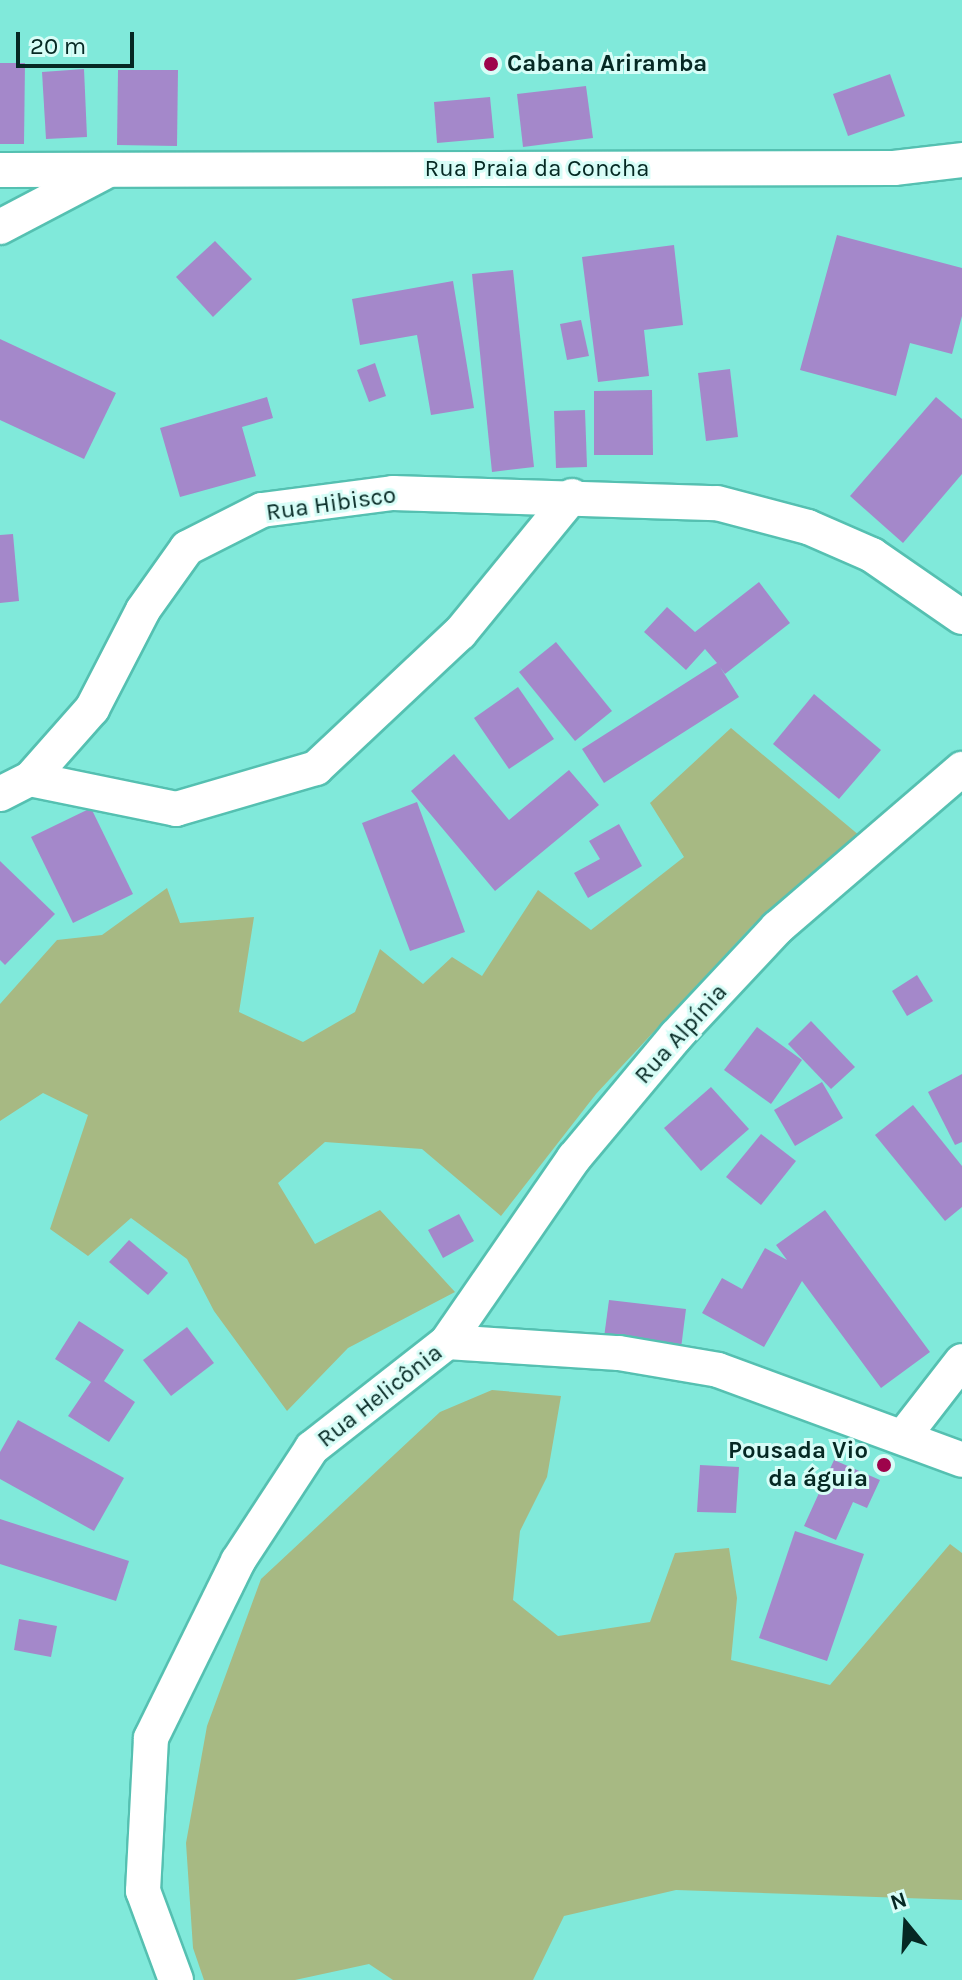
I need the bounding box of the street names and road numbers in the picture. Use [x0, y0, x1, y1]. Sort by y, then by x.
street label: Rua Praia da Concha [425, 155, 649, 183]
street label: Rua Hibisco [264, 481, 398, 527]
street label: Rua Alpínia [629, 978, 733, 1090]
street label: Rua Helicônia [312, 1338, 448, 1454]

